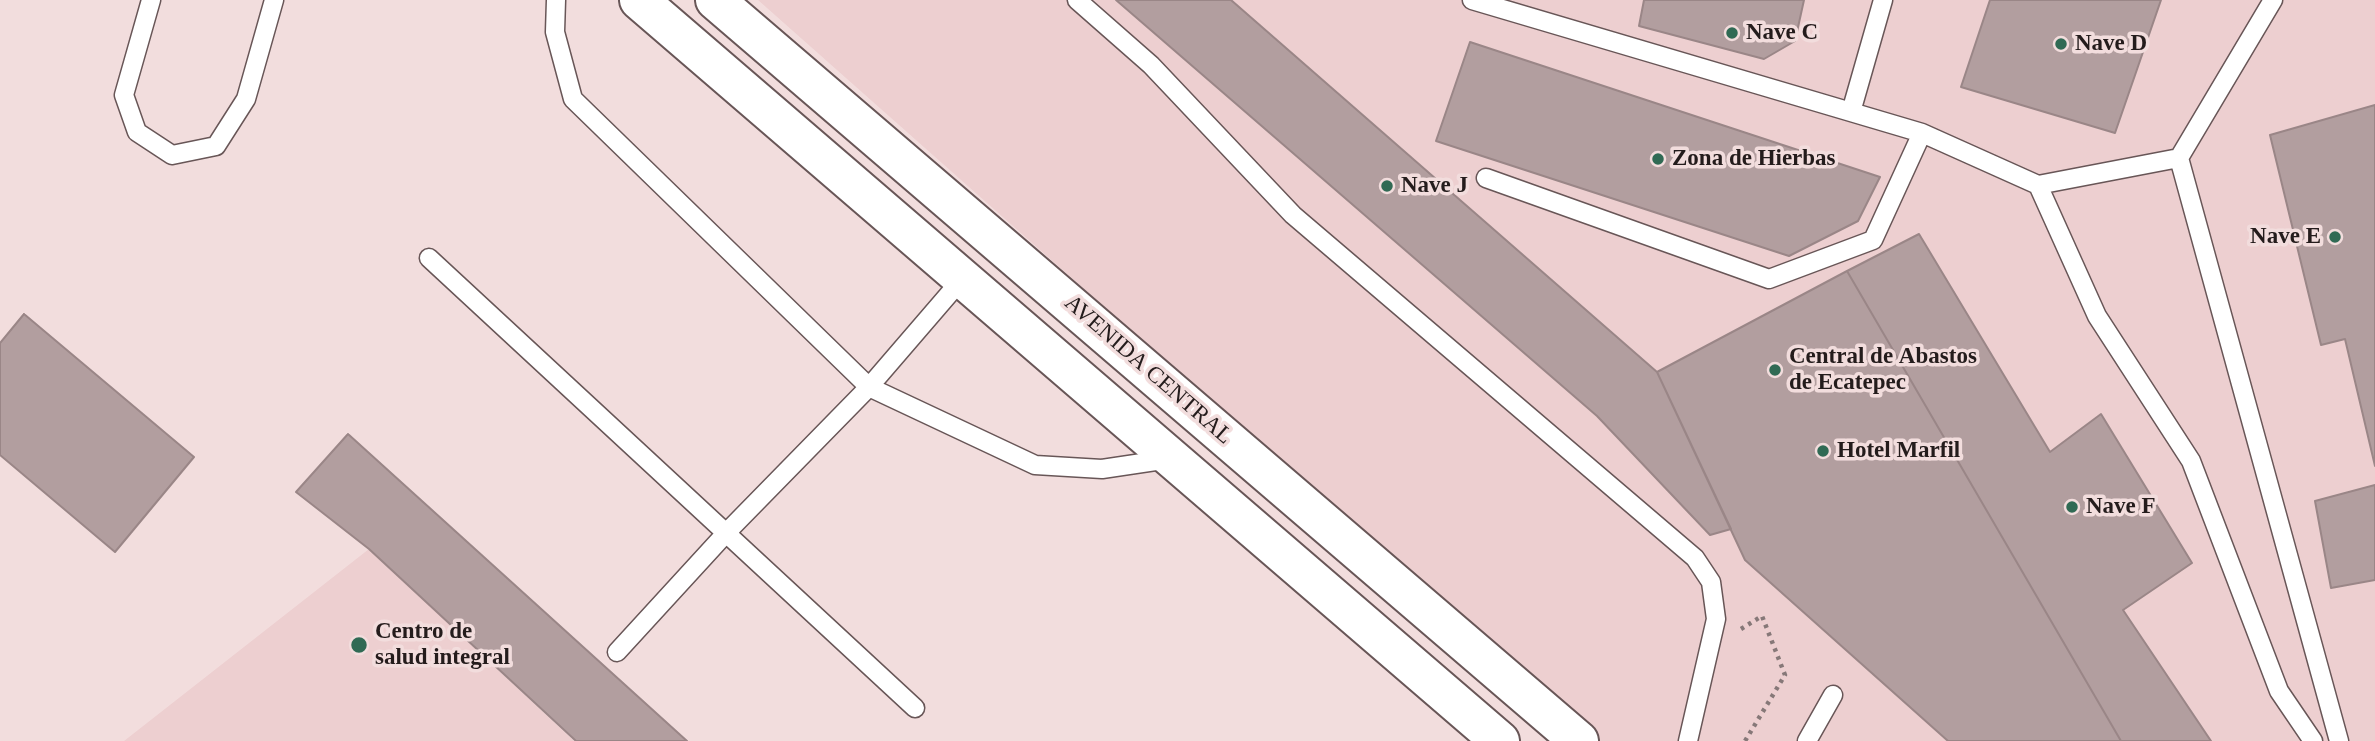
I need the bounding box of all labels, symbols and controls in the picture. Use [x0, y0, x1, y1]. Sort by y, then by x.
place label: Nave C [1746, 19, 1818, 47]
marker: Nave C [1724, 25, 1740, 41]
place label: Nave D [2075, 30, 2147, 58]
marker: Nave D [2053, 36, 2069, 52]
place label: Zona de Hierbas [1672, 145, 1836, 173]
marker: Zona de Hierbas [1650, 151, 1666, 167]
place label: Nave J [1401, 172, 1468, 200]
marker: Nave J [1379, 178, 1395, 194]
place label: Nave E [2250, 223, 2321, 251]
marker: Nave E [2327, 229, 2343, 245]
street label: AVENIDA CENTRAL [1058, 290, 1238, 450]
place label: Central de Abastos de Ecatepec [1789, 343, 1977, 397]
marker: Central de Abastos de Ecatepec [1767, 362, 1783, 378]
place label: Hotel Marfil [1837, 437, 1960, 465]
marker: Hotel Marfil [1815, 443, 1831, 459]
place label: Nave F [2086, 493, 2156, 521]
marker: Nave F [2064, 499, 2080, 515]
place label: Centro de salud integral [375, 618, 510, 672]
marker: Centro de salud integral [349, 635, 369, 655]

